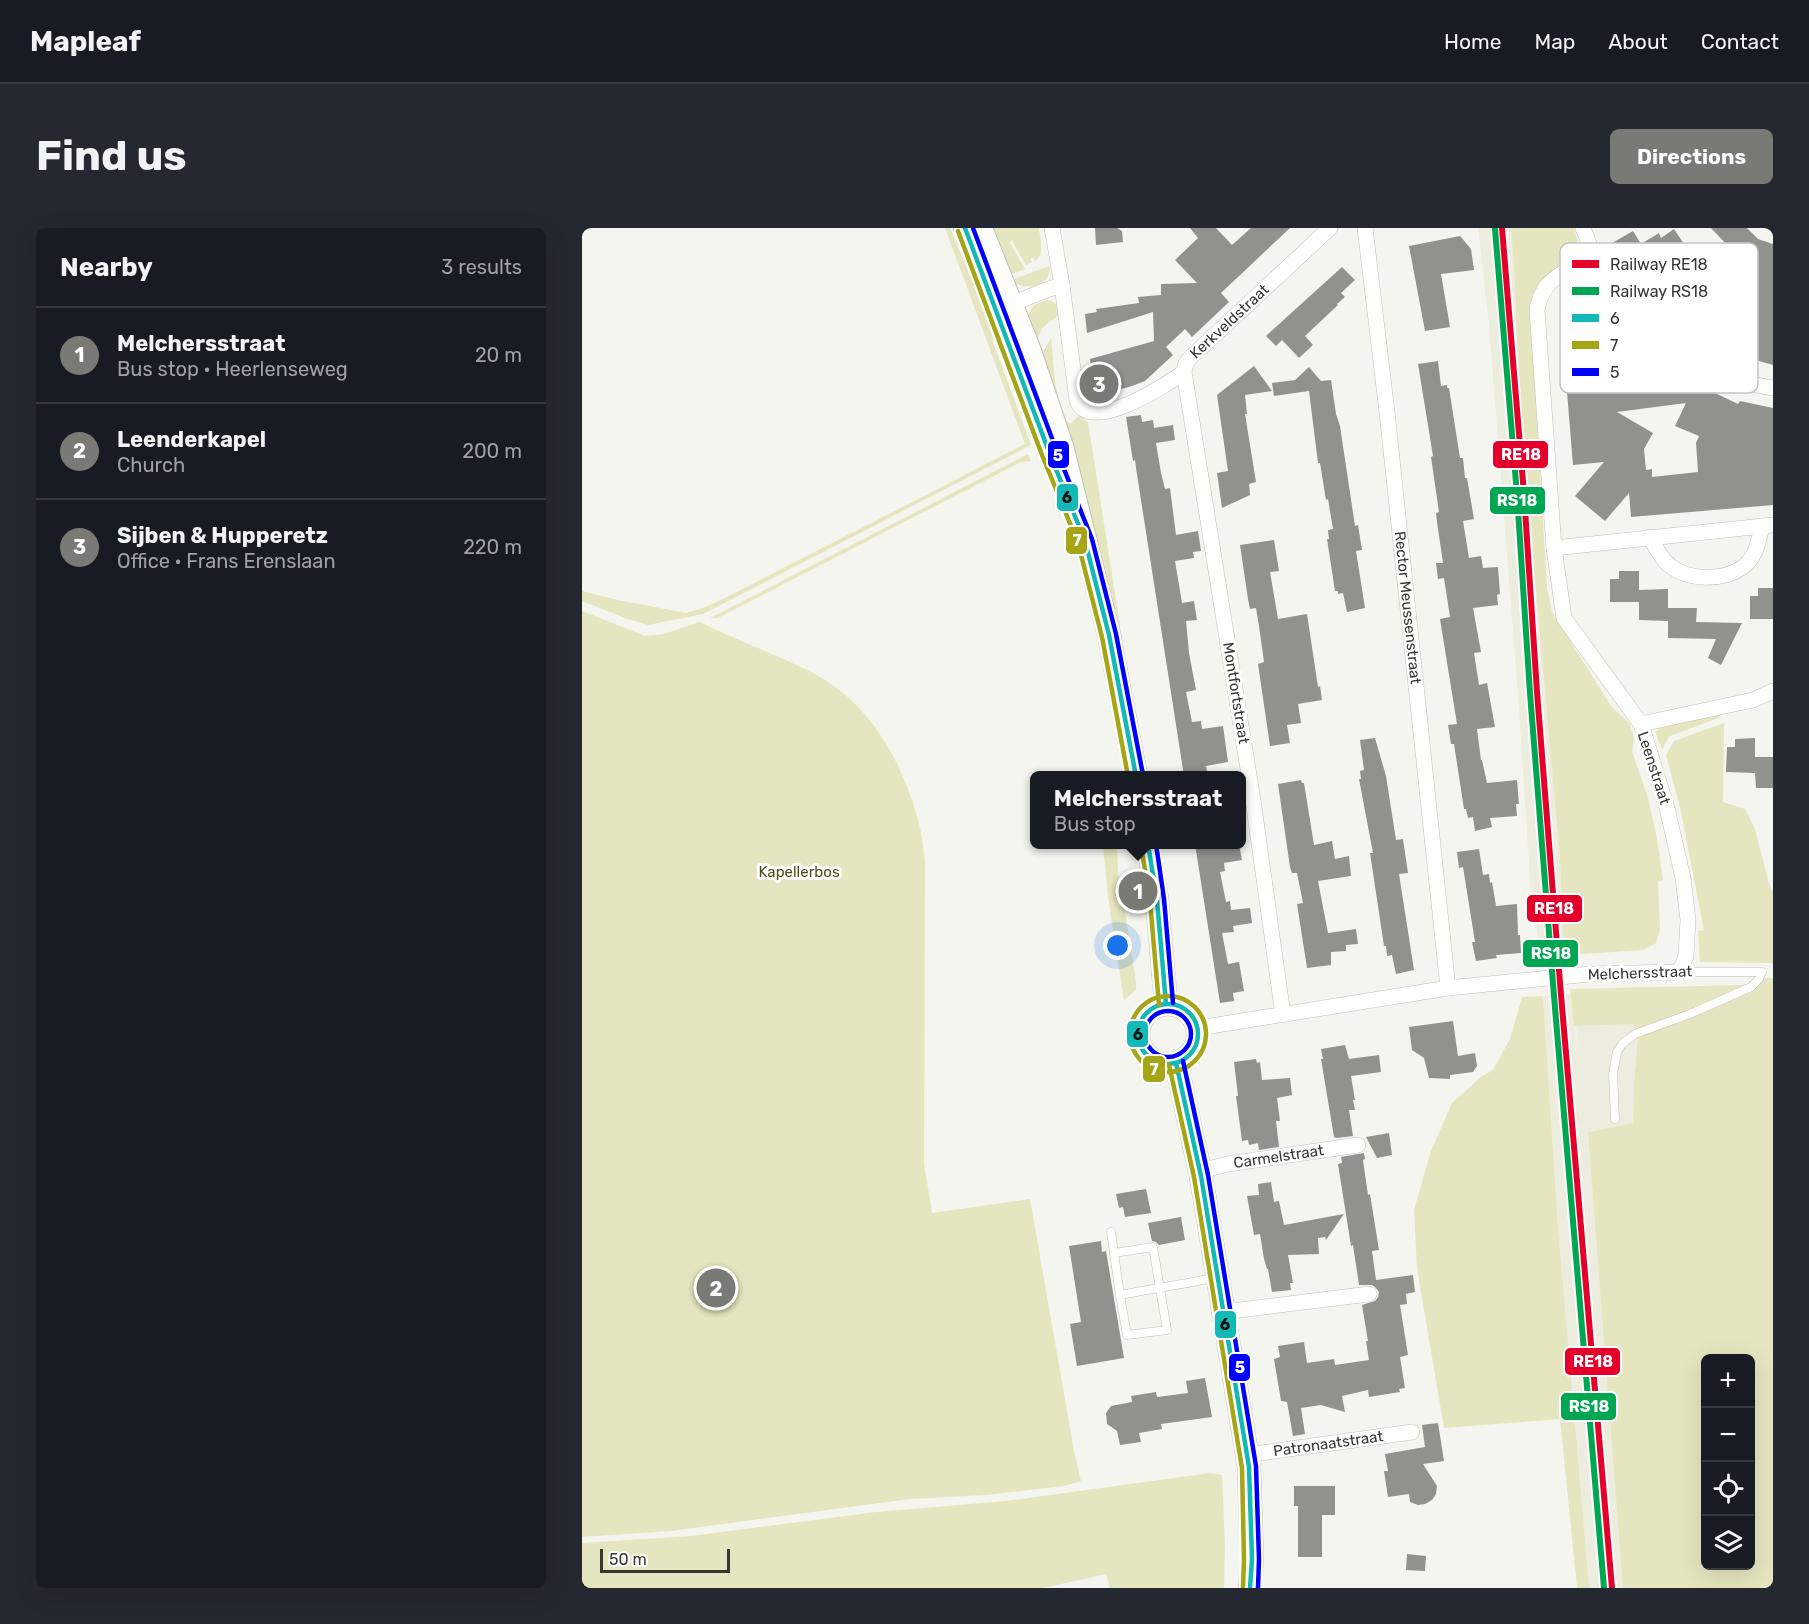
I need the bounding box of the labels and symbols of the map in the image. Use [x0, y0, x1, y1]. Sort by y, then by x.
legend [1560, 243, 1758, 393]
text: Railway RE18 [1610, 255, 1708, 274]
street label: Kerkveldstraat [1186, 280, 1273, 362]
text: Railway RS18 [1610, 282, 1708, 301]
text: 6 [1610, 309, 1620, 328]
text: 7 [1610, 336, 1618, 355]
pin: 3 [1080, 362, 1118, 406]
text: 5 [1610, 363, 1620, 382]
line badge: 5 [1047, 440, 1070, 469]
line badge: RE18 [1492, 440, 1549, 469]
text: RE18 [1501, 445, 1541, 464]
text: 5 [1053, 446, 1063, 465]
line badge: 6 [1056, 483, 1079, 512]
line badge: RS18 [1489, 486, 1546, 515]
text: 6 [1062, 488, 1072, 507]
text: RS18 [1497, 491, 1537, 510]
line badge: 7 [1065, 526, 1088, 555]
street label: Rector Meussenstraat [1391, 530, 1425, 685]
text: 7 [1072, 531, 1082, 550]
street label: Montfortstraat [1219, 641, 1253, 745]
street label: Leenstraat [1634, 729, 1674, 807]
park label: Kapellerbos [758, 863, 840, 881]
pin: 1 [1118, 868, 1158, 914]
line badge: RE18 [1526, 894, 1583, 923]
text: RE18 [1534, 899, 1574, 918]
your location [1103, 931, 1132, 960]
line badge: RS18 [1522, 939, 1579, 968]
text: RS18 [1531, 944, 1571, 963]
street label: Melchersstraat [1587, 962, 1693, 984]
line badge: 6 [1126, 1020, 1149, 1048]
text: 6 [1133, 1025, 1143, 1044]
line badge: 7 [1142, 1055, 1166, 1083]
text: 7 [1149, 1060, 1159, 1079]
street label: Carmelstraat [1232, 1141, 1325, 1172]
pin: 2 [696, 1266, 736, 1310]
line badge: 6 [1214, 1310, 1237, 1339]
text: 6 [1220, 1315, 1230, 1334]
line badge: RE18 [1564, 1347, 1621, 1376]
text: RE18 [1573, 1352, 1613, 1371]
line badge: 5 [1228, 1353, 1251, 1382]
text: 5 [1235, 1358, 1245, 1377]
line badge: RS18 [1560, 1392, 1617, 1421]
text: RS18 [1569, 1397, 1609, 1416]
street label: Patronaatstraat [1272, 1427, 1384, 1460]
scale bar [600, 1546, 730, 1574]

